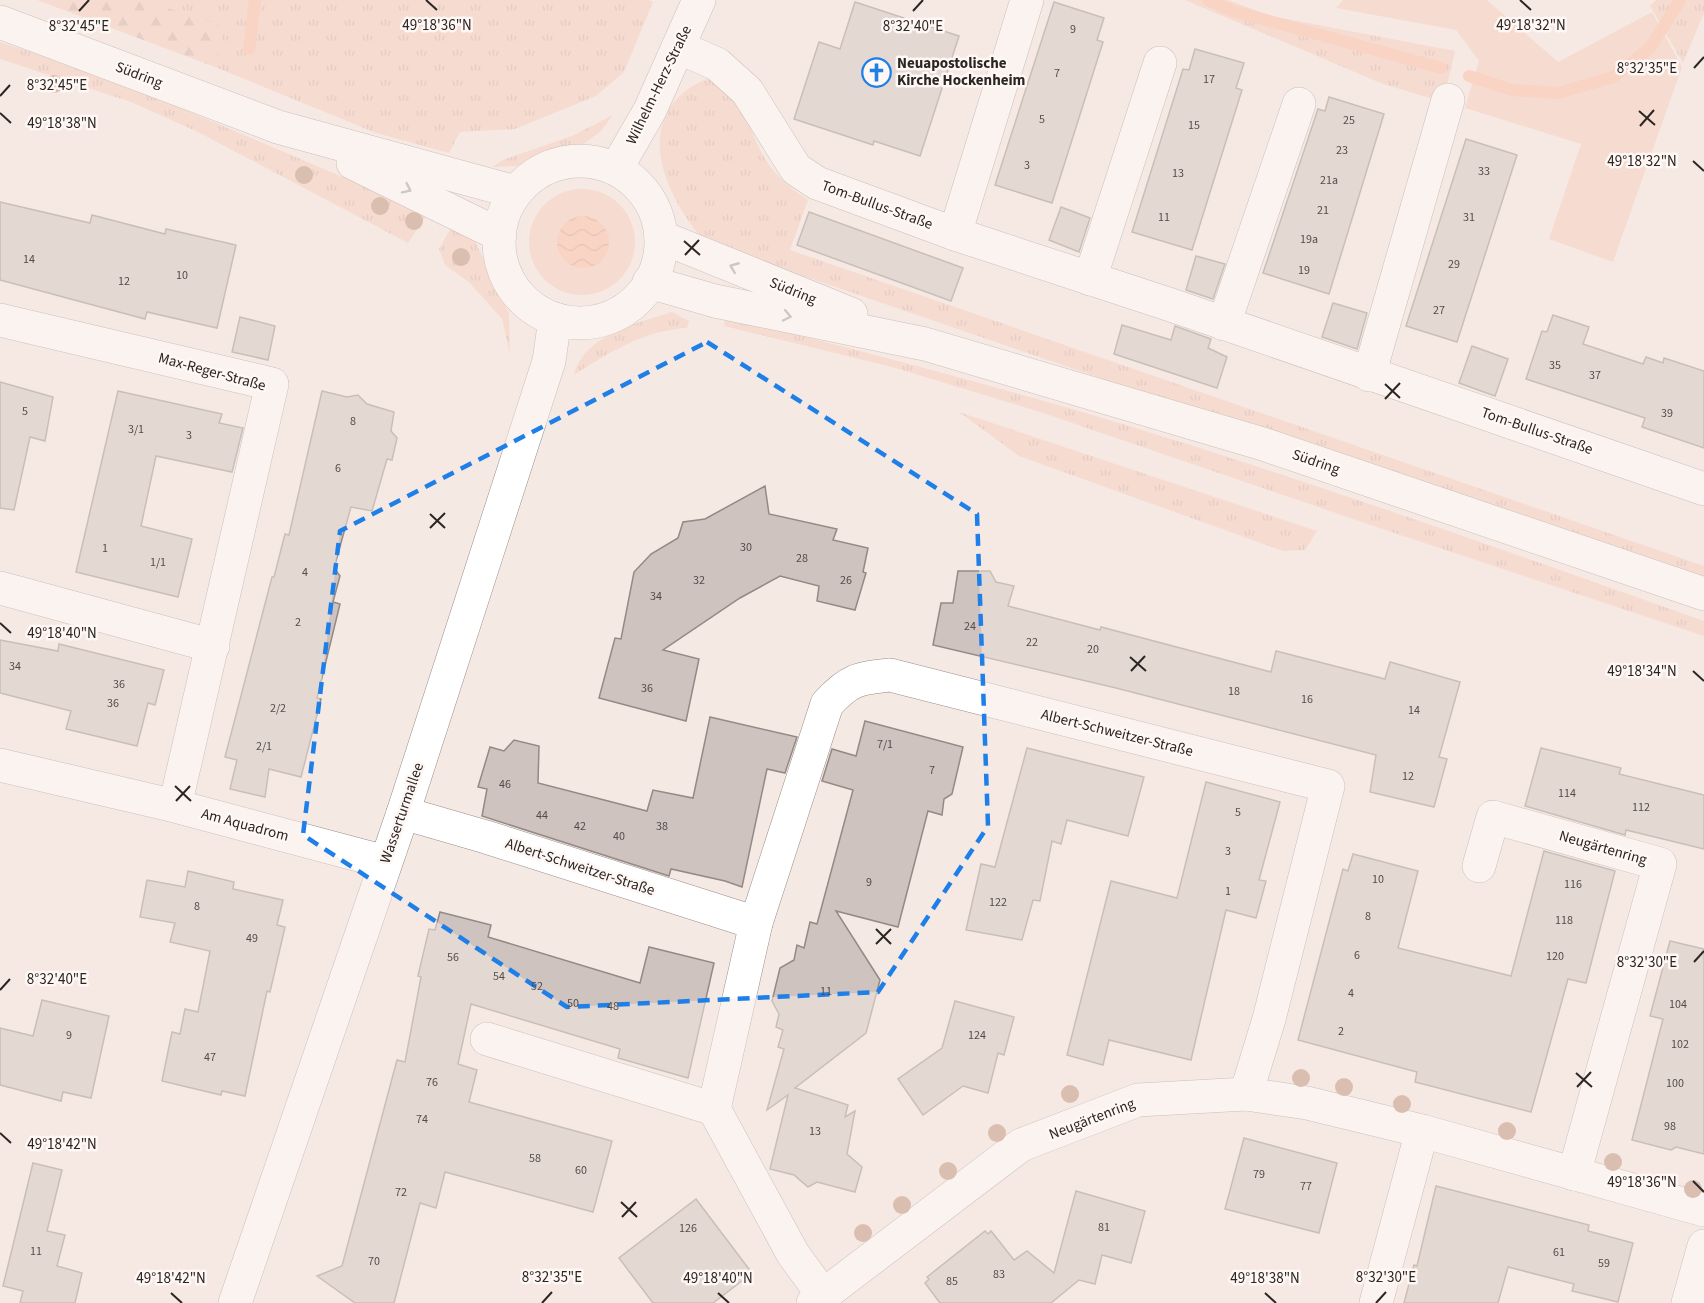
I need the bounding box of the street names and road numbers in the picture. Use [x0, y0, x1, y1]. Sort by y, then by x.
street label: Wilhelm-Herz-Straße [621, 22, 697, 148]
street label: Südring [112, 56, 166, 94]
street label: Tom-Bullus-Straße [818, 175, 936, 235]
street label: Südring [766, 272, 820, 310]
street label: Max-Reger-Straße [156, 348, 268, 396]
street label: Tom-Bullus-Straße [1478, 402, 1596, 460]
street label: Südring [1289, 444, 1343, 480]
street label: Albert-Schweitzer-Straße [1039, 704, 1195, 762]
street label: Wasserturmallee [375, 760, 429, 866]
street label: Am Aquadrom [199, 803, 291, 847]
street label: Neugärtenring [1557, 825, 1650, 871]
street label: Albert-Schweitzer-Straße [503, 833, 657, 901]
street label: Neugärtenring [1046, 1093, 1138, 1145]

